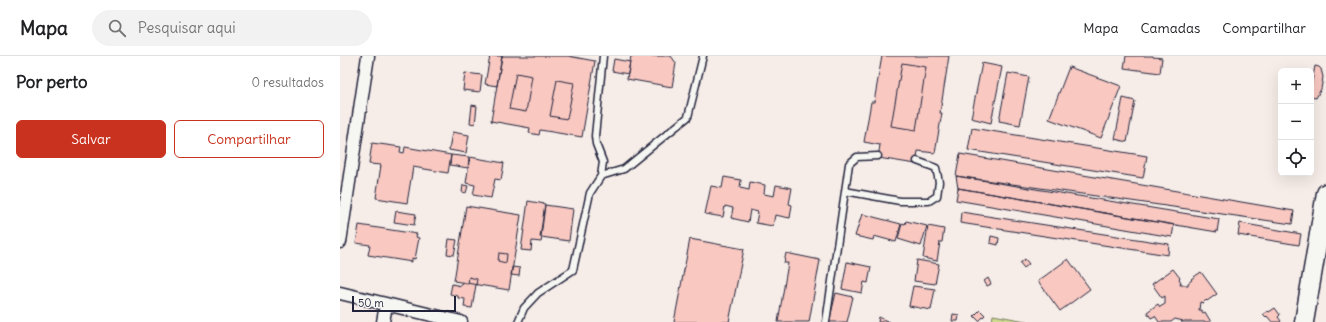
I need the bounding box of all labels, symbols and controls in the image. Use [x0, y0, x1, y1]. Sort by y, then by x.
search box [92, 10, 372, 46]
text: Mapa [20, 16, 68, 40]
icon: search [106, 17, 128, 39]
text: Pesquisar aqui [138, 18, 236, 37]
text: Mapa [1083, 19, 1118, 37]
text: Camadas [1140, 19, 1200, 37]
text: Compartilhar [1222, 19, 1306, 37]
map controls [1278, 68, 1314, 176]
button: + [1278, 68, 1314, 104]
text: Por perto [16, 71, 87, 93]
text: 0 resultados [251, 74, 324, 91]
button: − [1278, 104, 1314, 140]
button: Salvar [16, 120, 166, 158]
button: Compartilhar [174, 120, 324, 158]
button: locate [1278, 140, 1314, 176]
scale bar [352, 294, 456, 313]
text: 50 m [358, 296, 384, 310]

